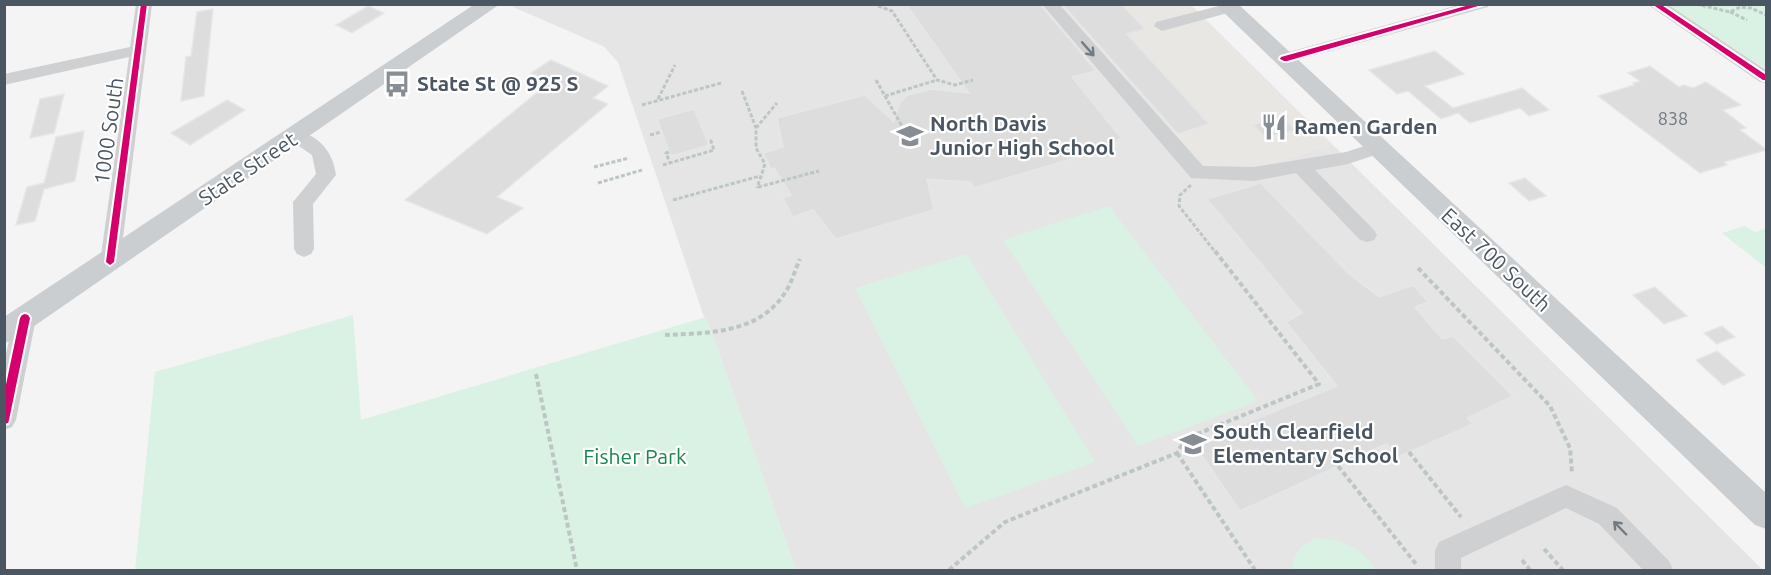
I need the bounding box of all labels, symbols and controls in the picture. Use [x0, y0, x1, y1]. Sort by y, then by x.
one-way arrow [1081, 40, 1095, 56]
bus stop icon: State St @ 925 S [382, 69, 412, 99]
place label: State St @ 925 S [417, 71, 579, 95]
street label: 1000 South [89, 76, 127, 186]
house number: 838 [1658, 108, 1688, 128]
place label: North Davis Junior High School [930, 111, 1114, 159]
restaurant icon: Ramen Garden [1259, 112, 1289, 142]
place label: Ramen Garden [1294, 114, 1438, 138]
school or university icon: North Davis Junior High School [895, 121, 925, 151]
street label: State Street [194, 127, 301, 210]
street label: East 700 South [1437, 203, 1556, 316]
place label: South Clearfield Elementary School [1213, 419, 1398, 467]
school or university icon: South Clearfield Elementary School [1178, 429, 1208, 459]
park label: Fisher Park [583, 444, 687, 468]
one-way arrow [1613, 521, 1627, 536]

